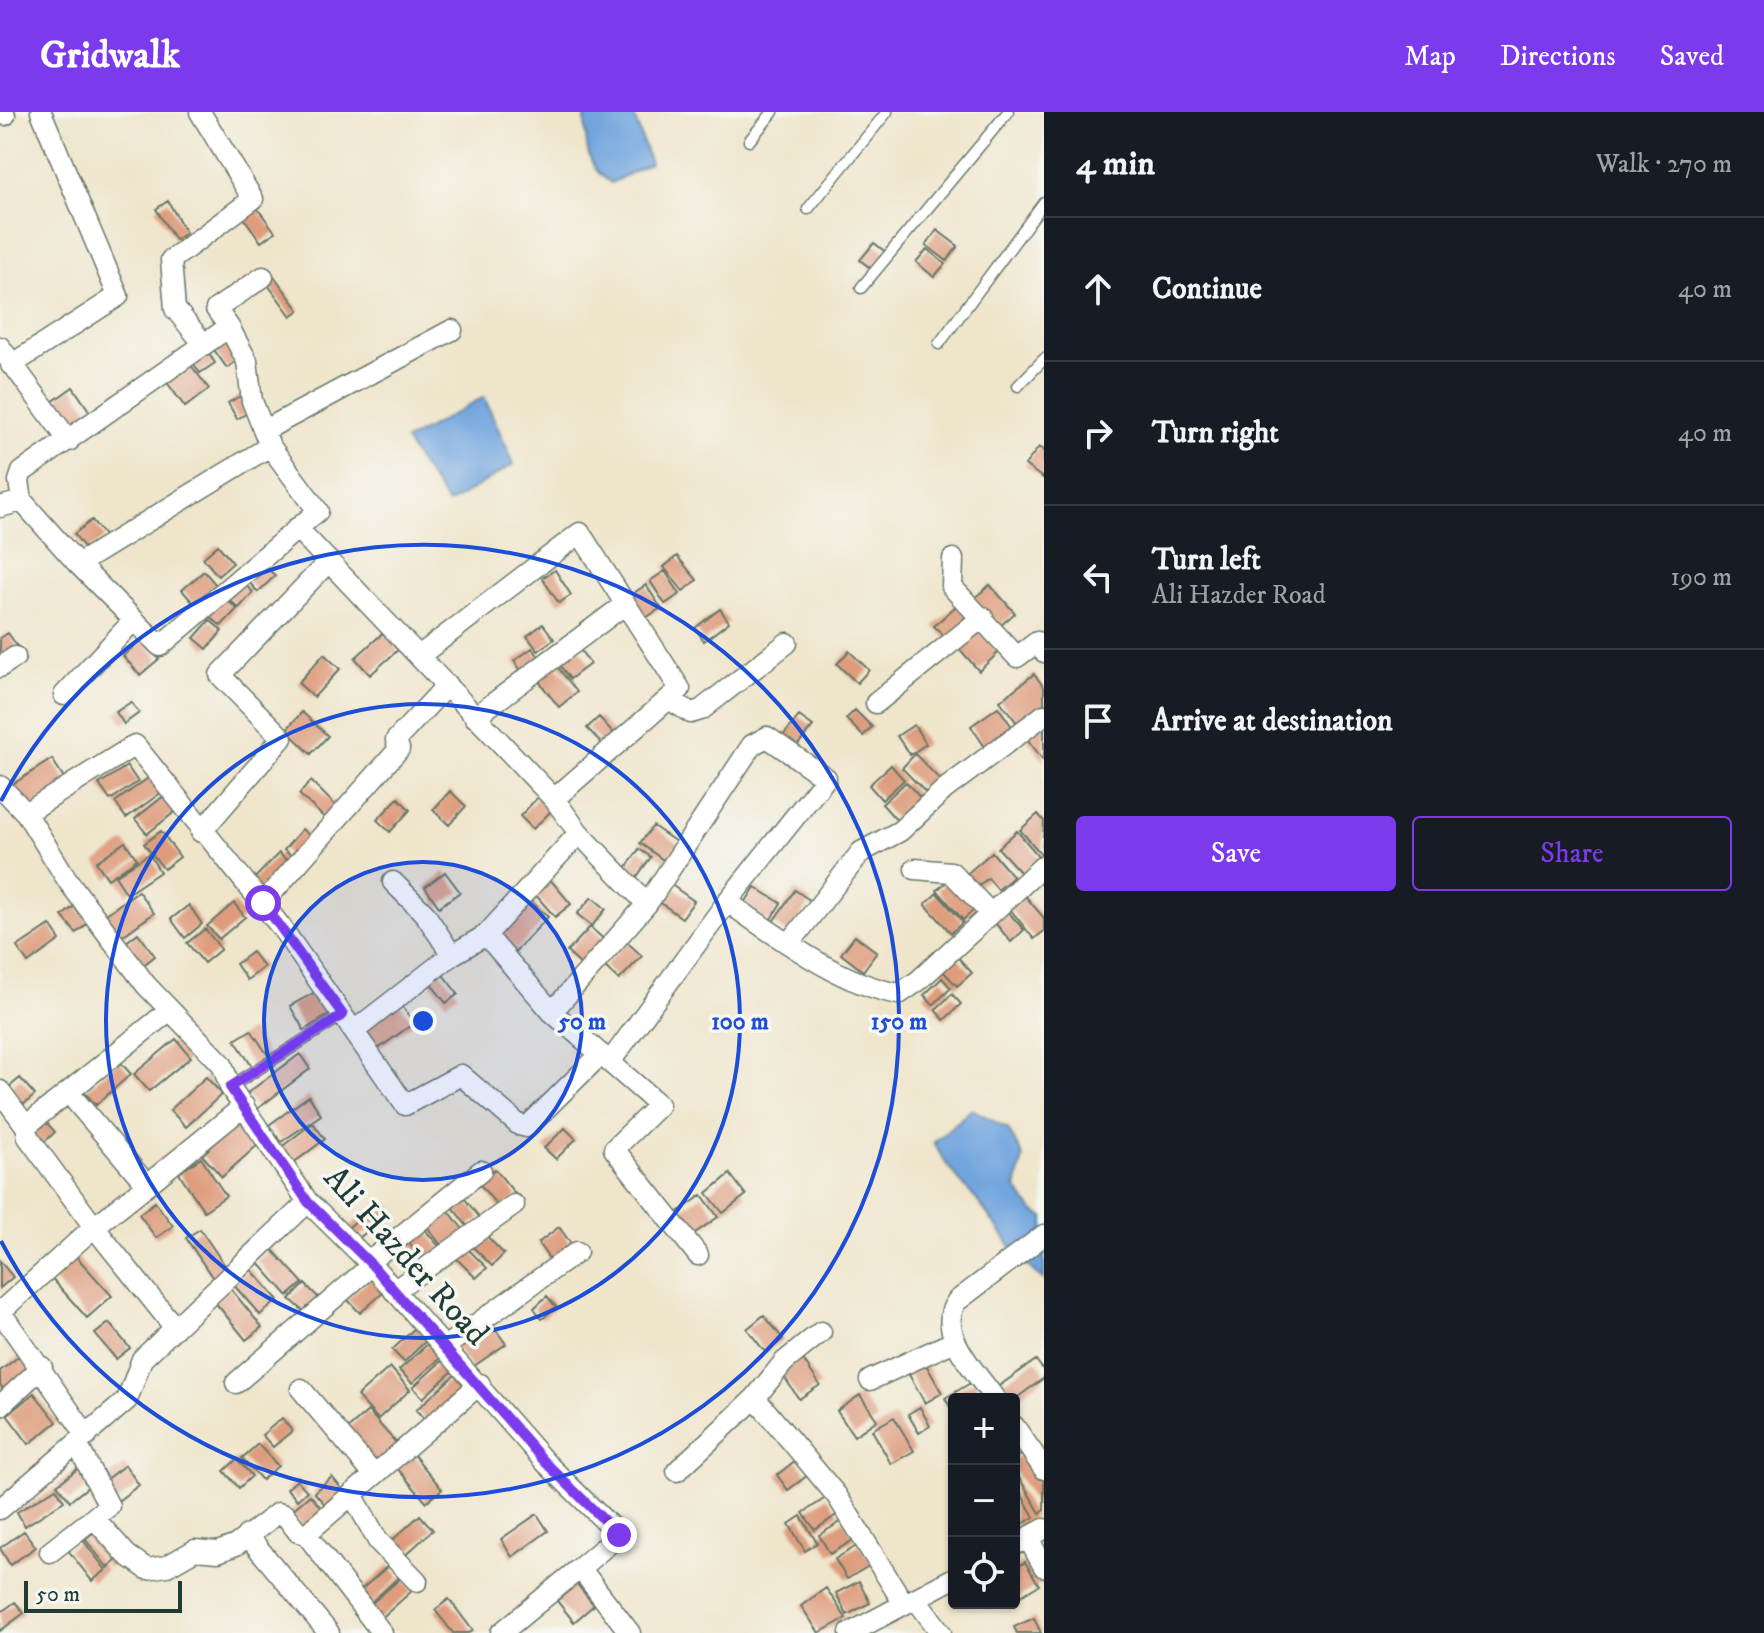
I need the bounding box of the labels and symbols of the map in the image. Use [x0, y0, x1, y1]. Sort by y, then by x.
route start [245, 885, 281, 921]
centre of rings [409, 1007, 437, 1035]
text: 50 m [557, 1007, 606, 1037]
text: 100 m [711, 1007, 769, 1037]
text: 150 m [871, 1007, 927, 1037]
street label: Ali Hazder Road [314, 1158, 498, 1354]
route end [601, 1517, 637, 1553]
scale bar [24, 1577, 182, 1613]

